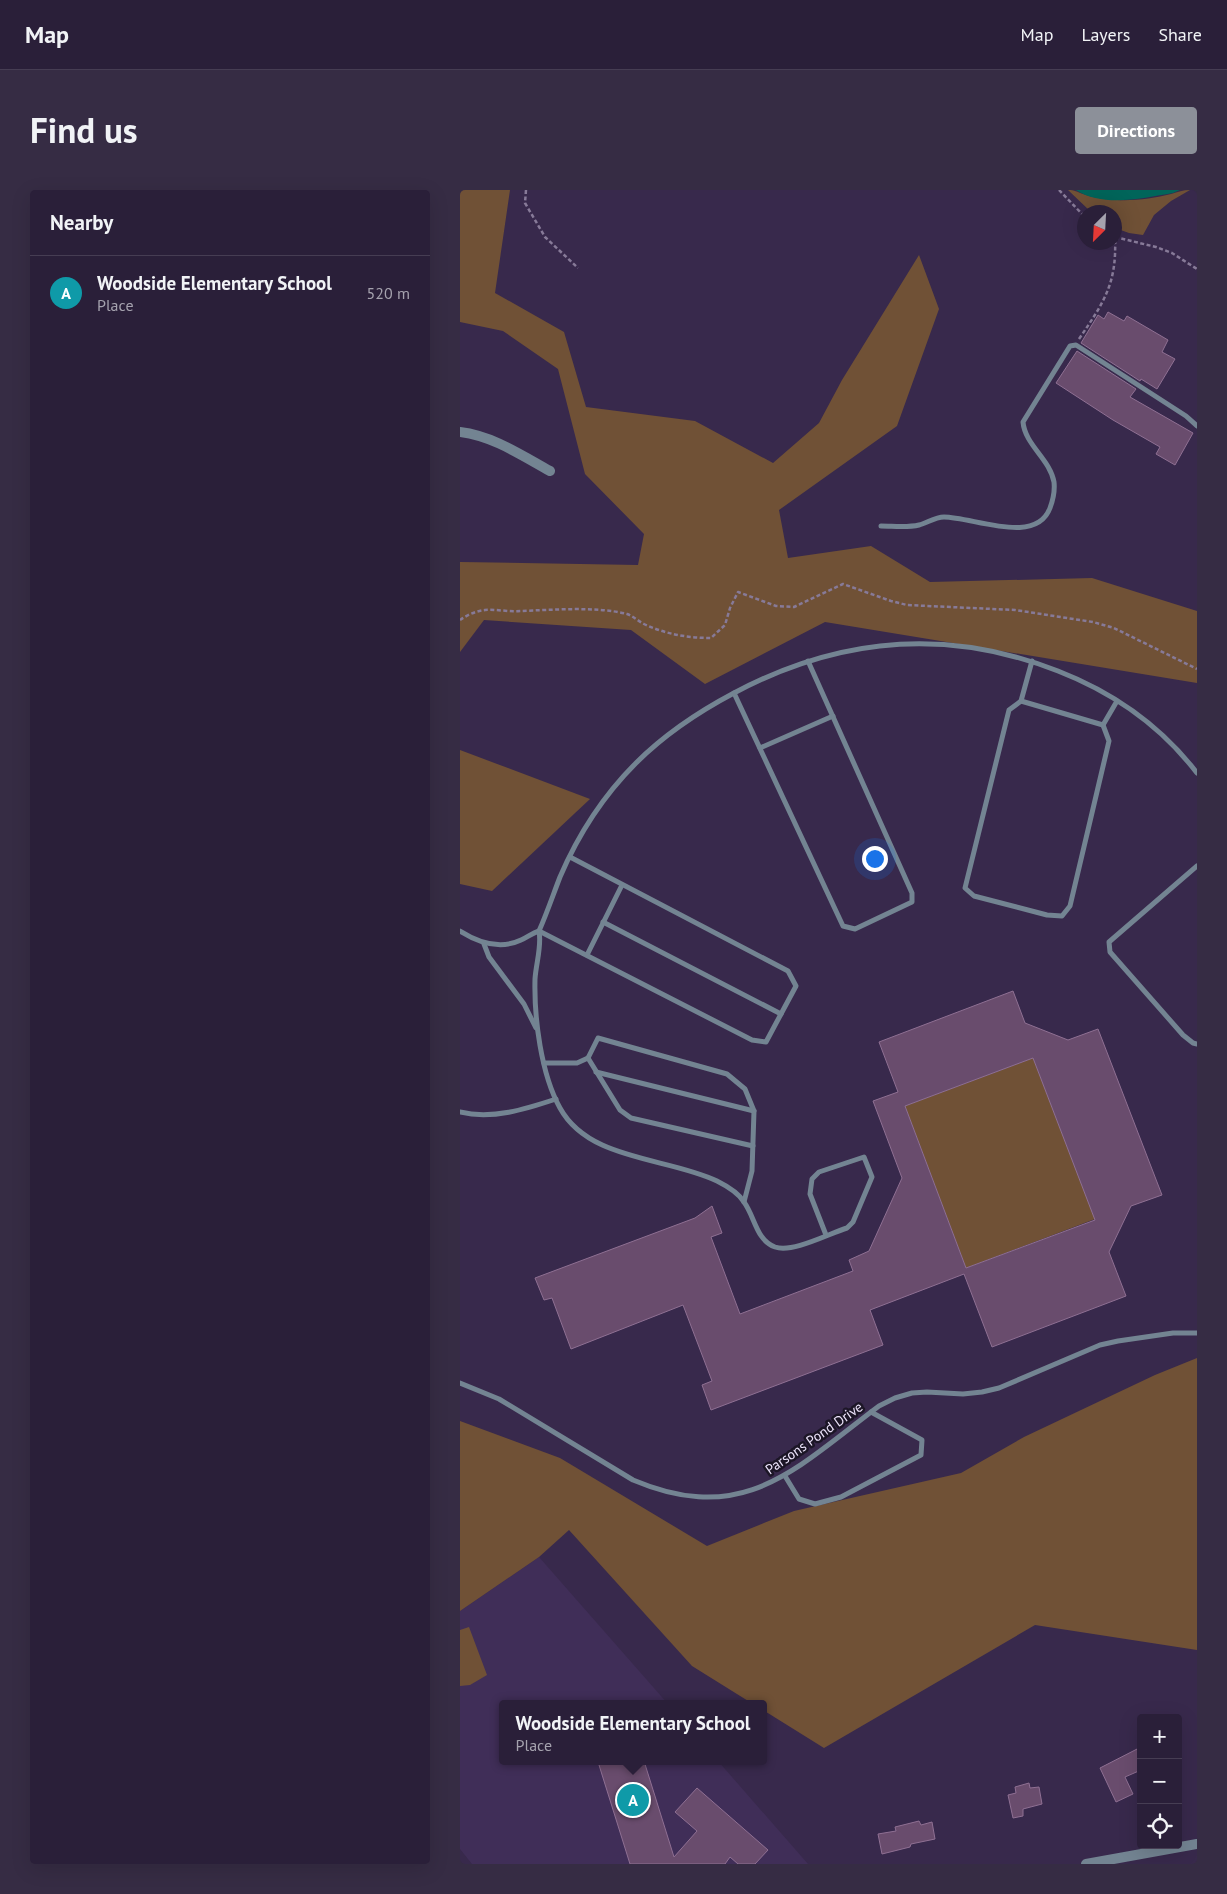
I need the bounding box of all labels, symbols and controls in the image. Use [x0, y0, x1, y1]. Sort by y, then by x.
text: Map [25, 19, 69, 50]
text: Map [1021, 23, 1053, 46]
text: Layers [1081, 23, 1130, 46]
text: Share [1158, 23, 1202, 46]
text: Find us [30, 107, 138, 153]
button: Directions [1075, 107, 1197, 154]
north arrow [1077, 205, 1122, 250]
text: Nearby [50, 209, 113, 236]
text: Woodside Elementary School [97, 271, 332, 295]
text: A [61, 283, 71, 303]
text: 520 m [367, 283, 410, 303]
text: Place [97, 295, 134, 315]
your location [862, 846, 888, 872]
street label: Parsons Pond Drive [762, 1398, 866, 1478]
popup [499, 1700, 767, 1765]
text: Woodside Elementary School [516, 1711, 750, 1735]
map controls [1137, 1714, 1182, 1849]
button: + [1137, 1714, 1182, 1759]
text: Place [516, 1735, 552, 1755]
button: − [1137, 1759, 1182, 1804]
pin: A [617, 1781, 649, 1819]
button: locate [1137, 1804, 1182, 1849]

